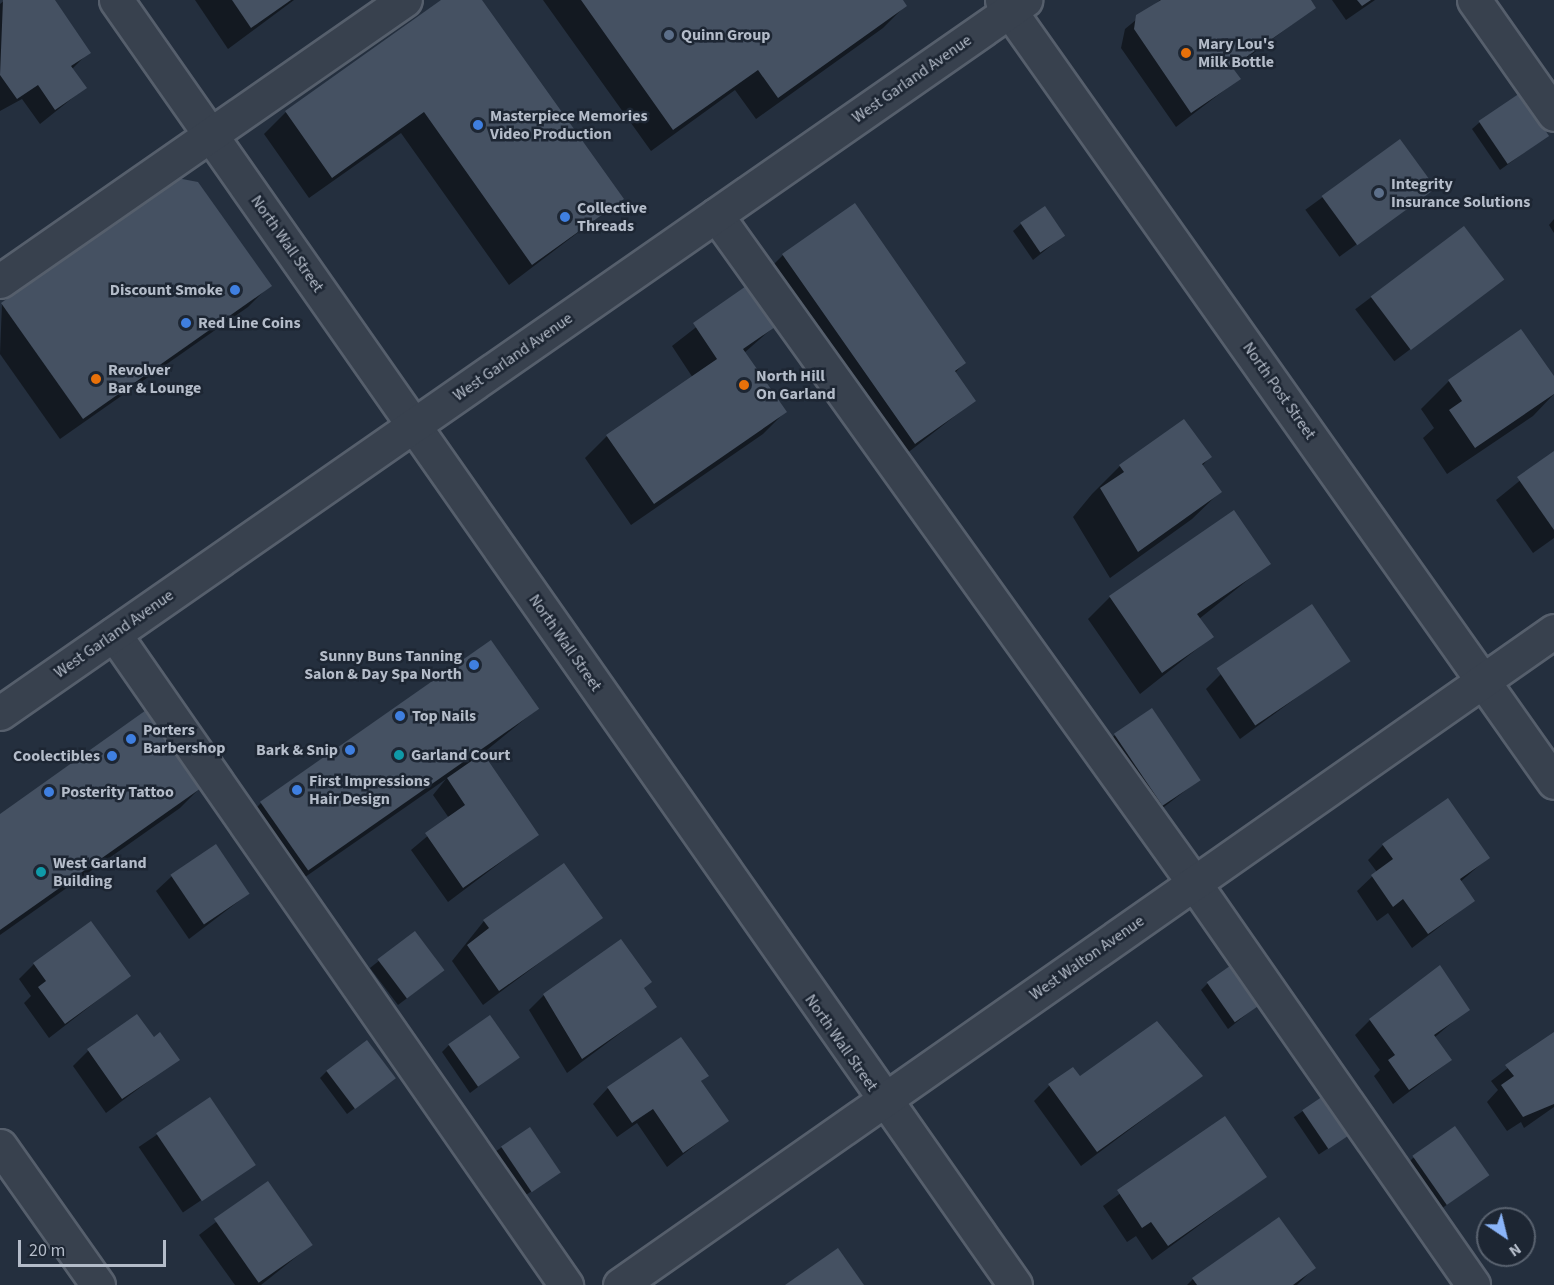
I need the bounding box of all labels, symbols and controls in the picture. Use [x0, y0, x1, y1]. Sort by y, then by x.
place label: Quinn Group [681, 25, 771, 45]
marker: Quinn Group [662, 28, 676, 42]
street label: West Garland Avenue [849, 31, 975, 127]
place label: Mary Lou's Milk Bottle [1198, 34, 1274, 72]
marker: Mary Lou's Milk Bottle [1179, 46, 1193, 60]
place label: Masterpiece Memories Video Production [490, 106, 648, 144]
marker: Masterpiece Memories Video Production [471, 118, 485, 132]
place label: Integrity Insurance Solutions [1391, 174, 1530, 212]
marker: Integrity Insurance Solutions [1372, 186, 1386, 200]
street label: North Wall Street [247, 192, 327, 296]
place label: Collective Threads [577, 198, 647, 236]
marker: Collective Threads [558, 210, 572, 224]
place label: Discount Smoke [110, 280, 223, 300]
marker: Discount Smoke [228, 283, 242, 297]
street label: West Garland Avenue [450, 309, 576, 405]
place label: Red Line Coins [198, 313, 300, 333]
marker: Red Line Coins [179, 316, 193, 330]
street label: North Post Street [1238, 339, 1320, 443]
place label: Revolver Bar & Lounge [108, 360, 201, 398]
place label: North Hill On Garland [756, 366, 836, 404]
marker: Revolver Bar & Lounge [89, 372, 103, 386]
marker: North Hill On Garland [737, 378, 751, 392]
street label: West Garland Avenue [51, 586, 177, 682]
street label: North Wall Street [525, 591, 605, 695]
place label: Sunny Buns Tanning Salon & Day Spa North [304, 646, 462, 684]
marker: Sunny Buns Tanning Salon & Day Spa North [467, 658, 481, 672]
place label: Top Nails [412, 706, 476, 726]
marker: Top Nails [393, 709, 407, 723]
place label: Porters Barbershop [143, 720, 225, 758]
marker: Porters Barbershop [124, 732, 138, 746]
place label: Bark & Snip [256, 740, 338, 760]
marker: Bark & Snip [343, 743, 357, 757]
place label: Garland Court [411, 745, 510, 765]
place label: Coolectibles [13, 746, 100, 766]
marker: Garland Court [392, 748, 406, 762]
marker: Coolectibles [105, 749, 119, 763]
place label: First Impressions Hair Design [309, 771, 430, 809]
place label: Posterity Tattoo [61, 782, 174, 802]
marker: First Impressions Hair Design [290, 783, 304, 797]
marker: Posterity Tattoo [42, 785, 56, 799]
place label: West Garland Building [53, 853, 147, 891]
marker: West Garland Building [34, 865, 48, 879]
street label: West Walton Avenue [1026, 911, 1148, 1005]
street label: North Wall Street [801, 991, 881, 1095]
north arrow [1476, 1207, 1536, 1267]
scale bar [21, 1228, 170, 1266]
text: 20 m [29, 1238, 65, 1263]
text: N [1505, 1238, 1526, 1262]

